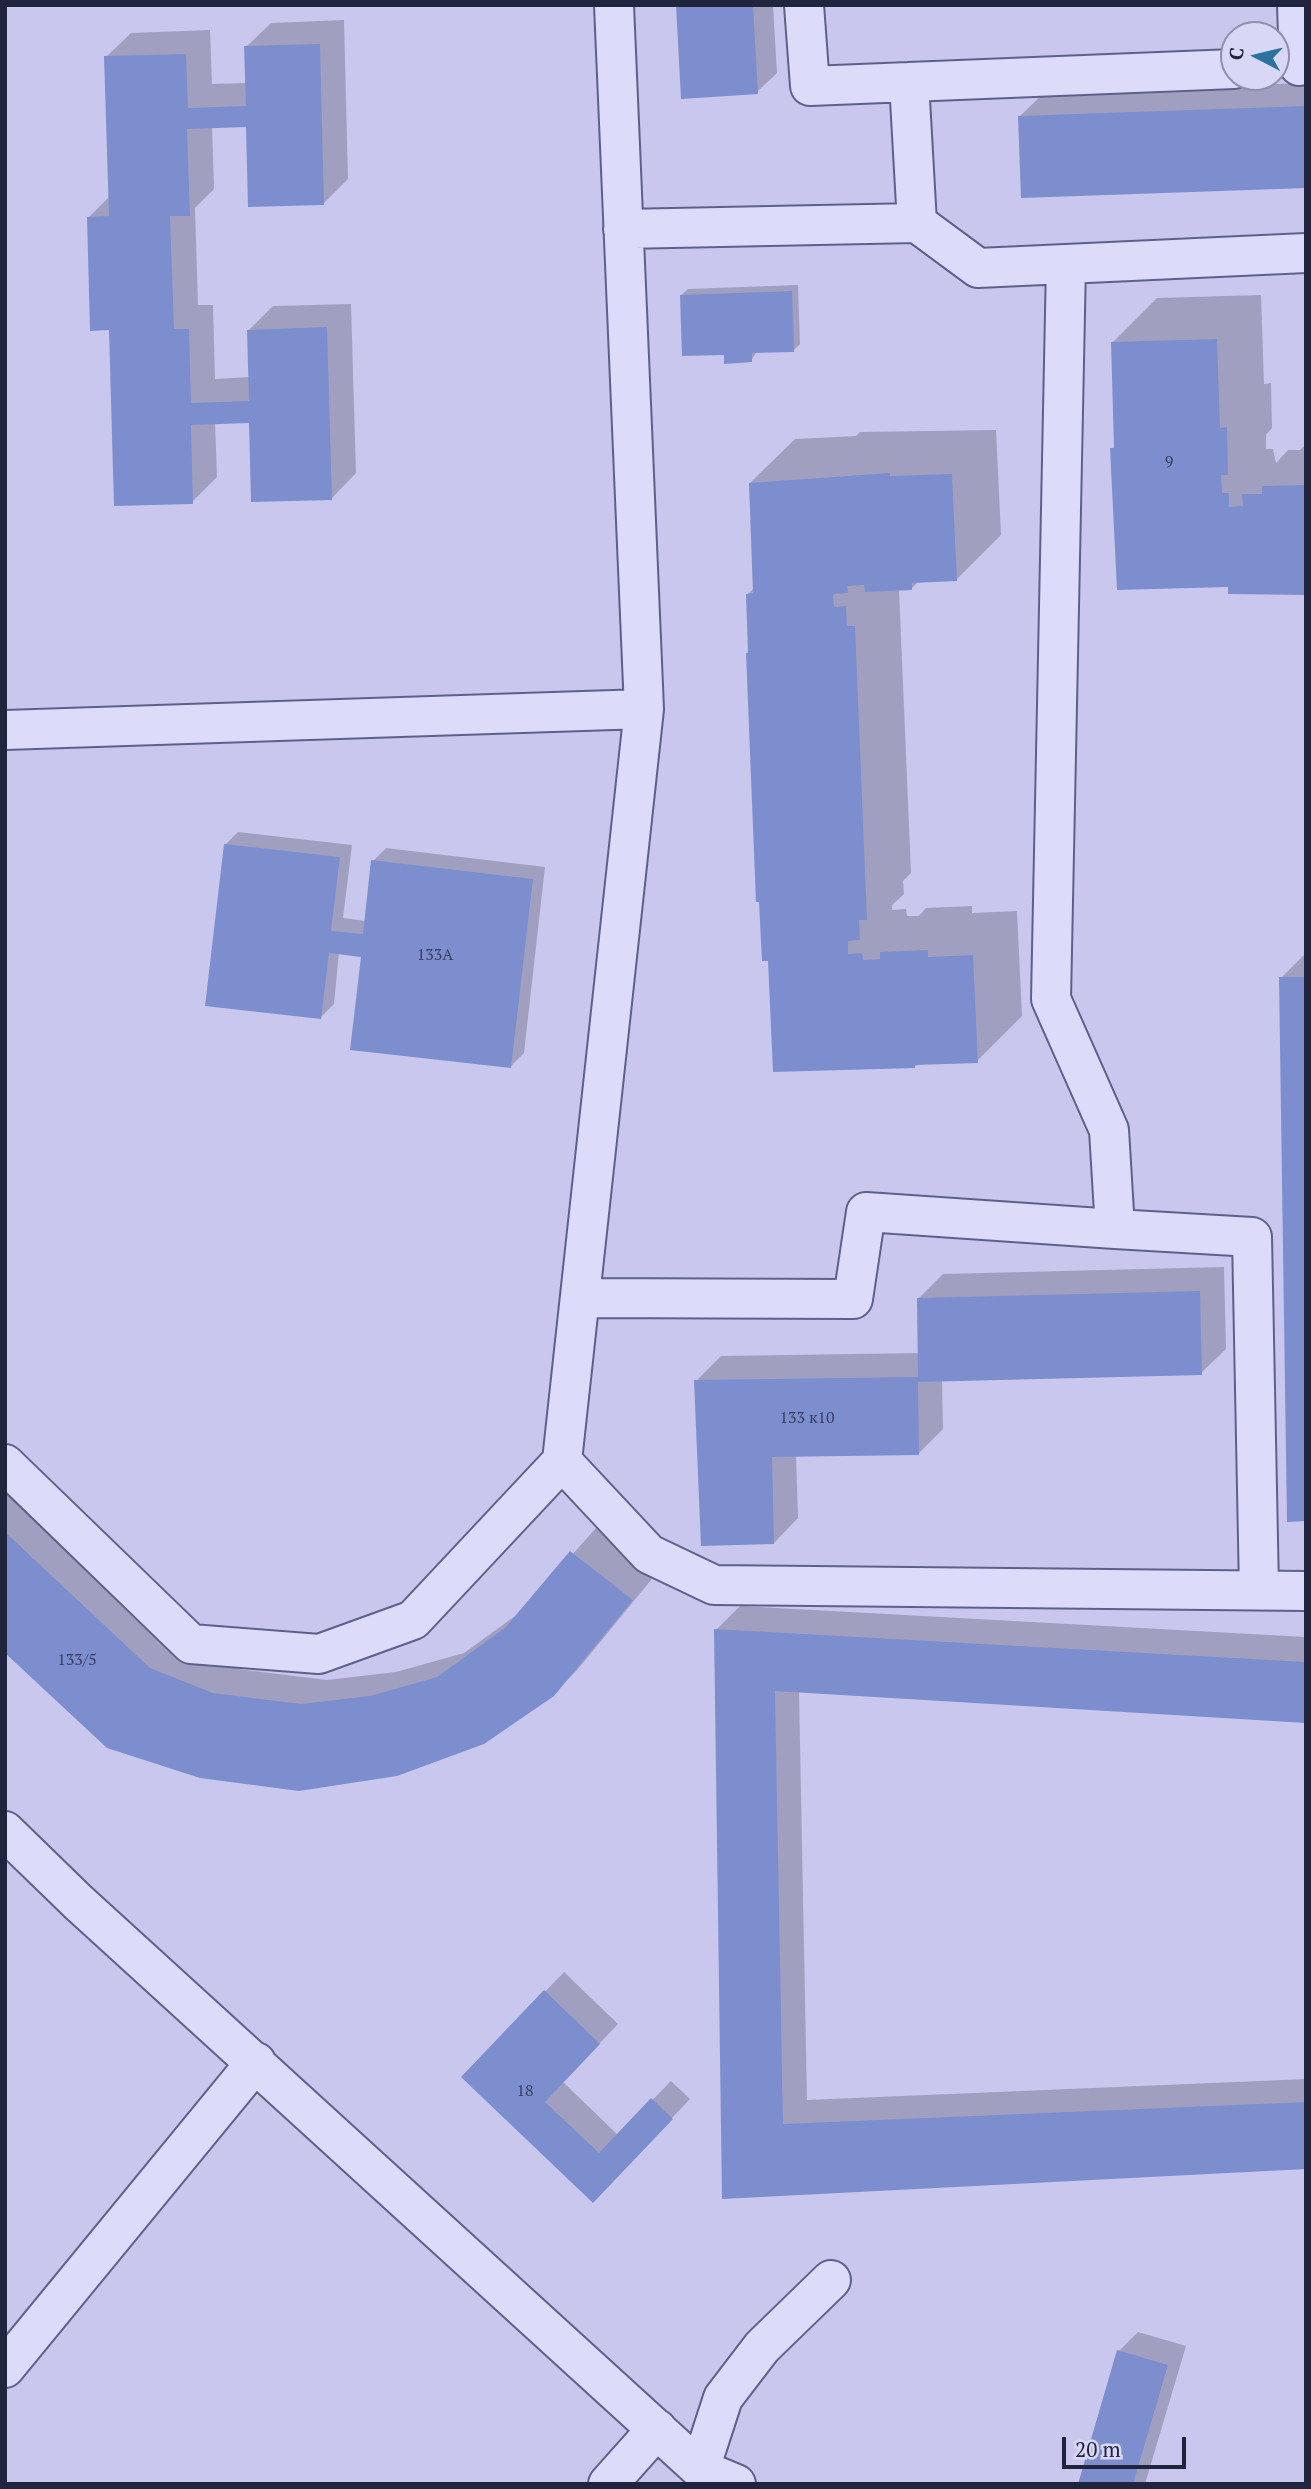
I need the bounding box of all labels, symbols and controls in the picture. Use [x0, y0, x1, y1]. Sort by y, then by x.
north arrow [1220, 21, 1290, 91]
text: С [1222, 46, 1249, 61]
house number: 9 [1165, 452, 1173, 472]
house number: 133А [417, 945, 453, 965]
house number: 133 к10 [779, 1408, 835, 1428]
house number: 133/5 [57, 1650, 97, 1670]
house number: 18 [516, 2081, 534, 2101]
scale bar [1066, 2422, 1190, 2466]
text: 20 m [1075, 2435, 1121, 2463]

